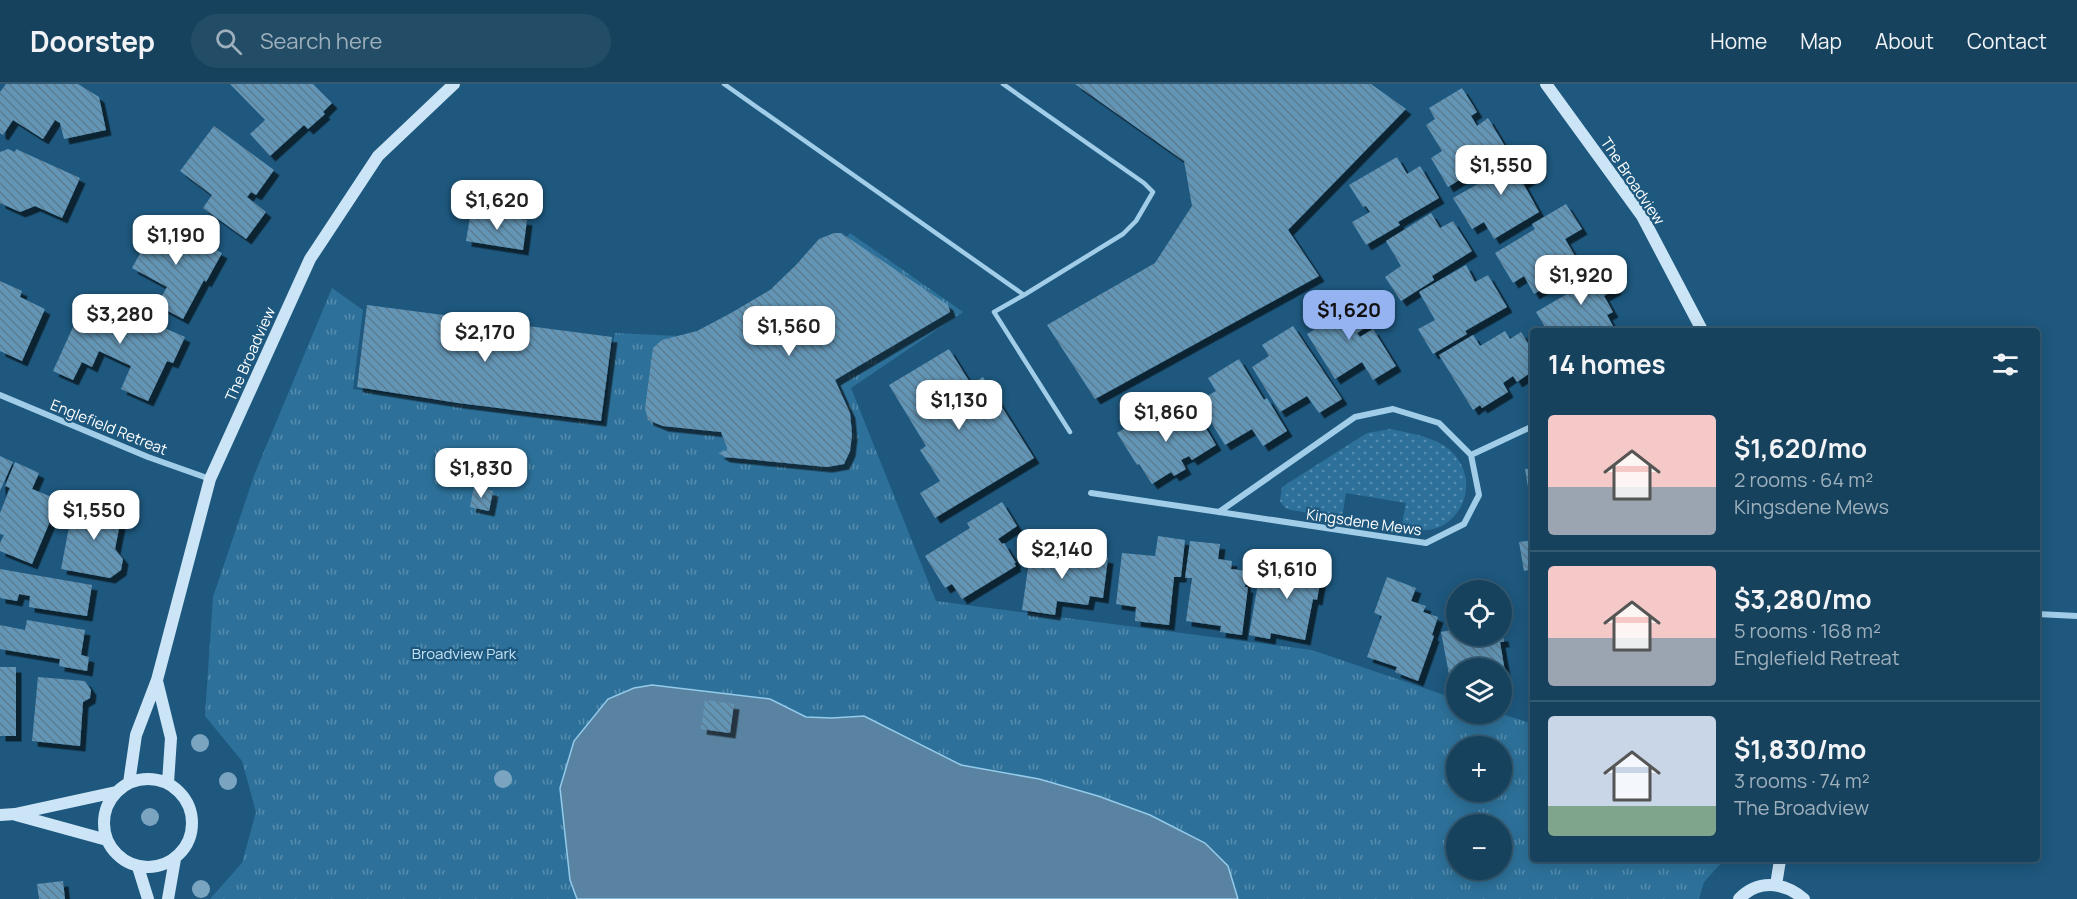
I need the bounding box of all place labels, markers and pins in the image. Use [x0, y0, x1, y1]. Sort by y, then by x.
pin: $1,550 [1452, 145, 1550, 196]
pin: $1,620 [448, 180, 546, 231]
pin: $1,190 [127, 215, 225, 266]
pin: $1,920 [1532, 255, 1630, 306]
pin: $1,620 [1300, 290, 1398, 341]
pin: $3,280 [71, 294, 169, 345]
pin: $1,560 [740, 306, 838, 357]
pin: $2,170 [436, 312, 534, 363]
pin: $1,130 [910, 380, 1008, 431]
pin: $1,860 [1117, 392, 1215, 443]
pin: $1,830 [432, 448, 530, 499]
pin: $1,550 [45, 490, 143, 541]
pin: $2,140 [1013, 529, 1111, 580]
pin: $1,610 [1238, 549, 1336, 600]

